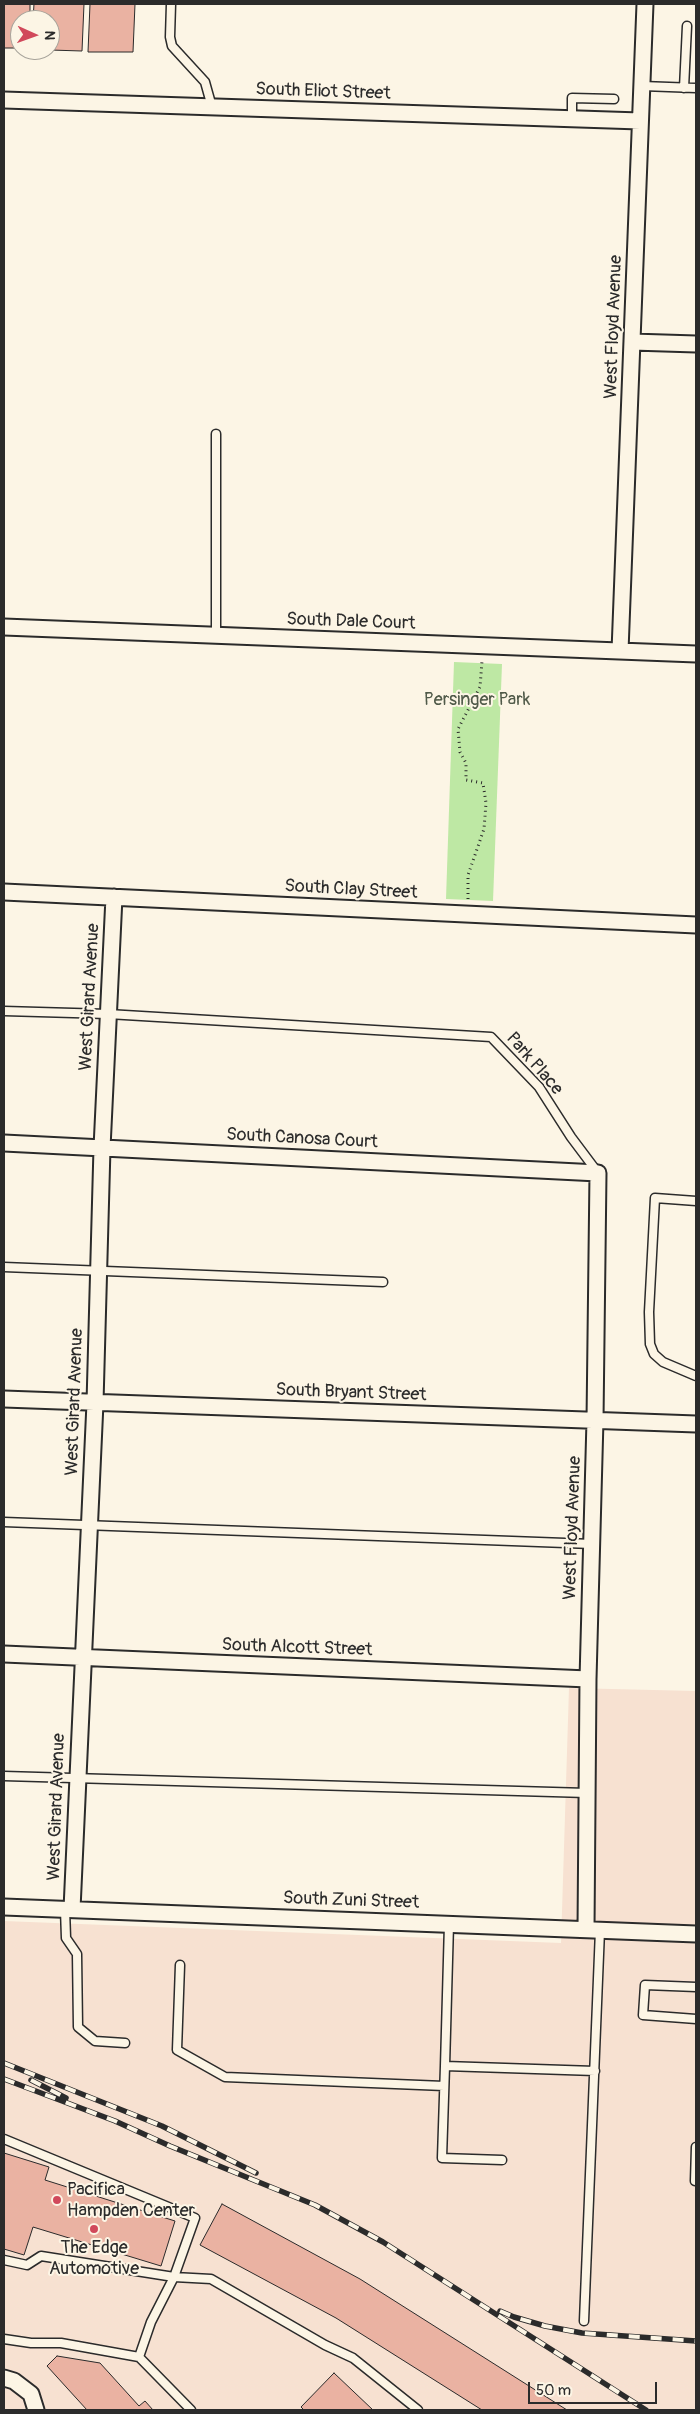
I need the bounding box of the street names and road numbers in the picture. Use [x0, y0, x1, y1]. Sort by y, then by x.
street label: South Eliot Street [255, 79, 391, 105]
street label: West Floyd Avenue [601, 255, 627, 399]
street label: South Dale Court [286, 609, 416, 635]
street label: South Clay Street [284, 876, 418, 904]
street label: West Girard Avenue [75, 923, 105, 1071]
street label: Park Place [501, 1028, 567, 1100]
street label: South Canosa Court [226, 1124, 378, 1154]
street label: West Girard Avenue [62, 1328, 88, 1476]
street label: South Bryant Street [275, 1380, 427, 1406]
street label: West Floyd Avenue [560, 1456, 586, 1600]
street label: South Alcott Street [221, 1635, 373, 1661]
street label: West Girard Avenue [44, 1733, 70, 1881]
street label: South Zuni Street [283, 1888, 419, 1914]

